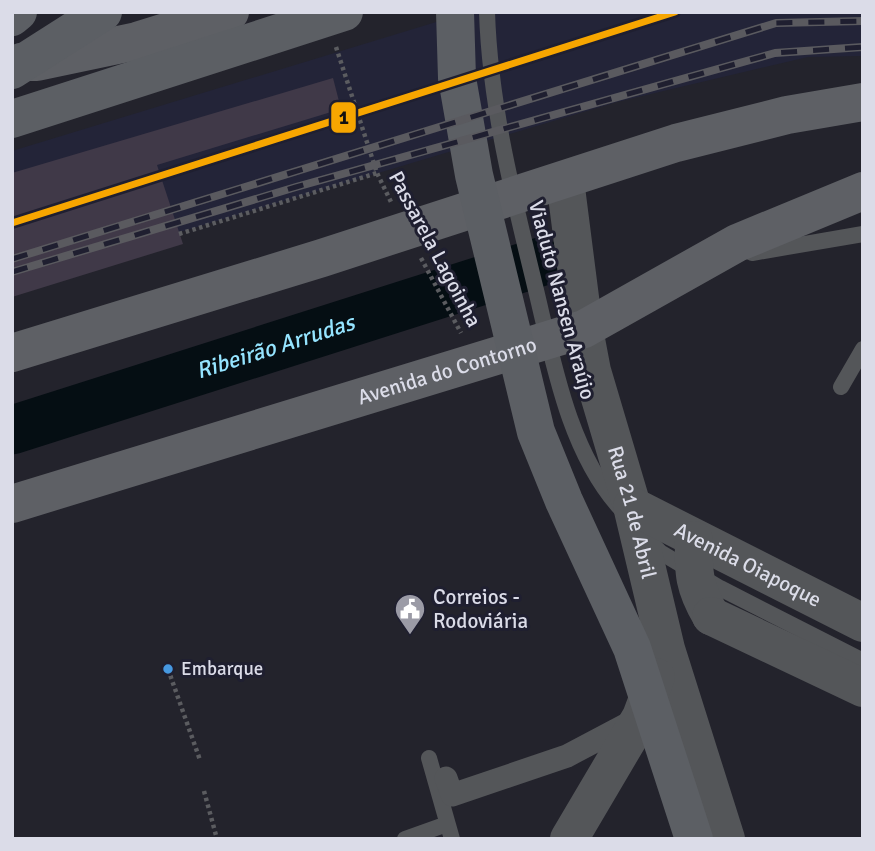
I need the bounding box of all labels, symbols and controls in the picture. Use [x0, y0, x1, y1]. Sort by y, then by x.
line badge: 1 [330, 101, 357, 134]
text: 1 [339, 106, 349, 130]
street label: Passarela Lagoinha [383, 167, 487, 331]
street label: Viaduto Nansen Araújo [523, 198, 601, 402]
water label: Ribeirão Arrudas [192, 307, 360, 385]
street label: Avenida do Contorno [354, 331, 540, 410]
street label: Rua 21 de Abril [602, 443, 662, 581]
street label: Avenida Oiapoque [670, 517, 826, 613]
place label: Correios - Rodoviária [433, 584, 528, 634]
public building icon: Correios - Rodoviária [393, 592, 427, 636]
place label: Embarque [181, 657, 263, 681]
marker: Embarque [161, 662, 175, 676]

